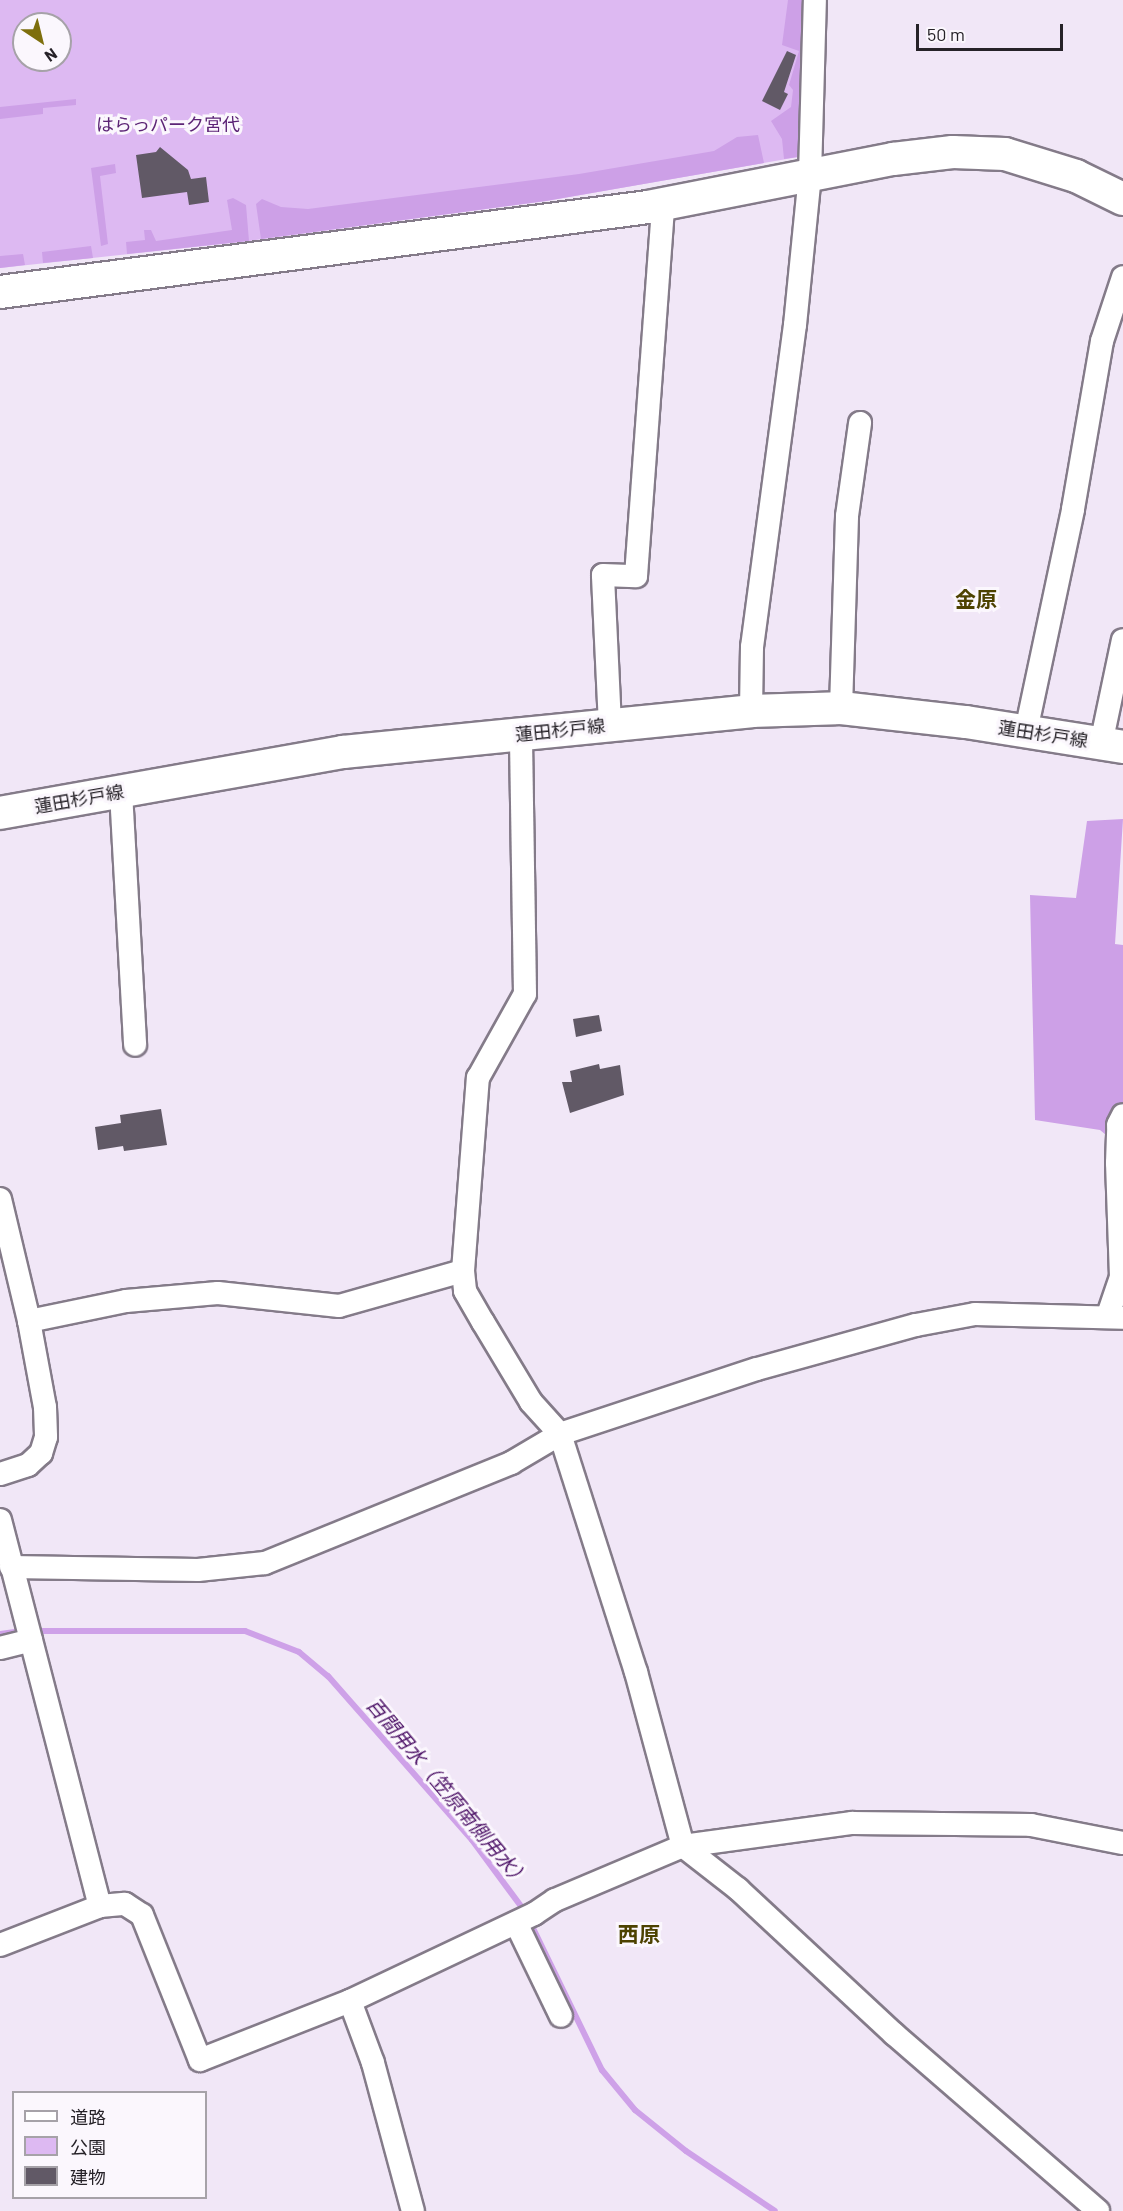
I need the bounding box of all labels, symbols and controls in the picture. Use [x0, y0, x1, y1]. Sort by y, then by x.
north arrow [12, 12, 72, 72]
scale bar [919, 12, 1066, 50]
text: 50 m [927, 23, 965, 45]
text: N [42, 45, 61, 66]
park label: はらっパーク宮代 [96, 113, 240, 135]
district label: 金原 [955, 586, 997, 612]
street label: 蓮田杉戸線 [514, 715, 606, 745]
street label: 蓮田杉戸線 [997, 716, 1089, 752]
street label: 蓮田杉戸線 [33, 781, 125, 817]
water label: 百間用水（笠原南側用水） [362, 1692, 534, 1892]
district label: 西原 [618, 1921, 660, 1947]
legend [12, 2091, 207, 2199]
text: 道路 [70, 2106, 106, 2128]
text: 公園 [70, 2136, 106, 2158]
text: 建物 [70, 2166, 106, 2188]

